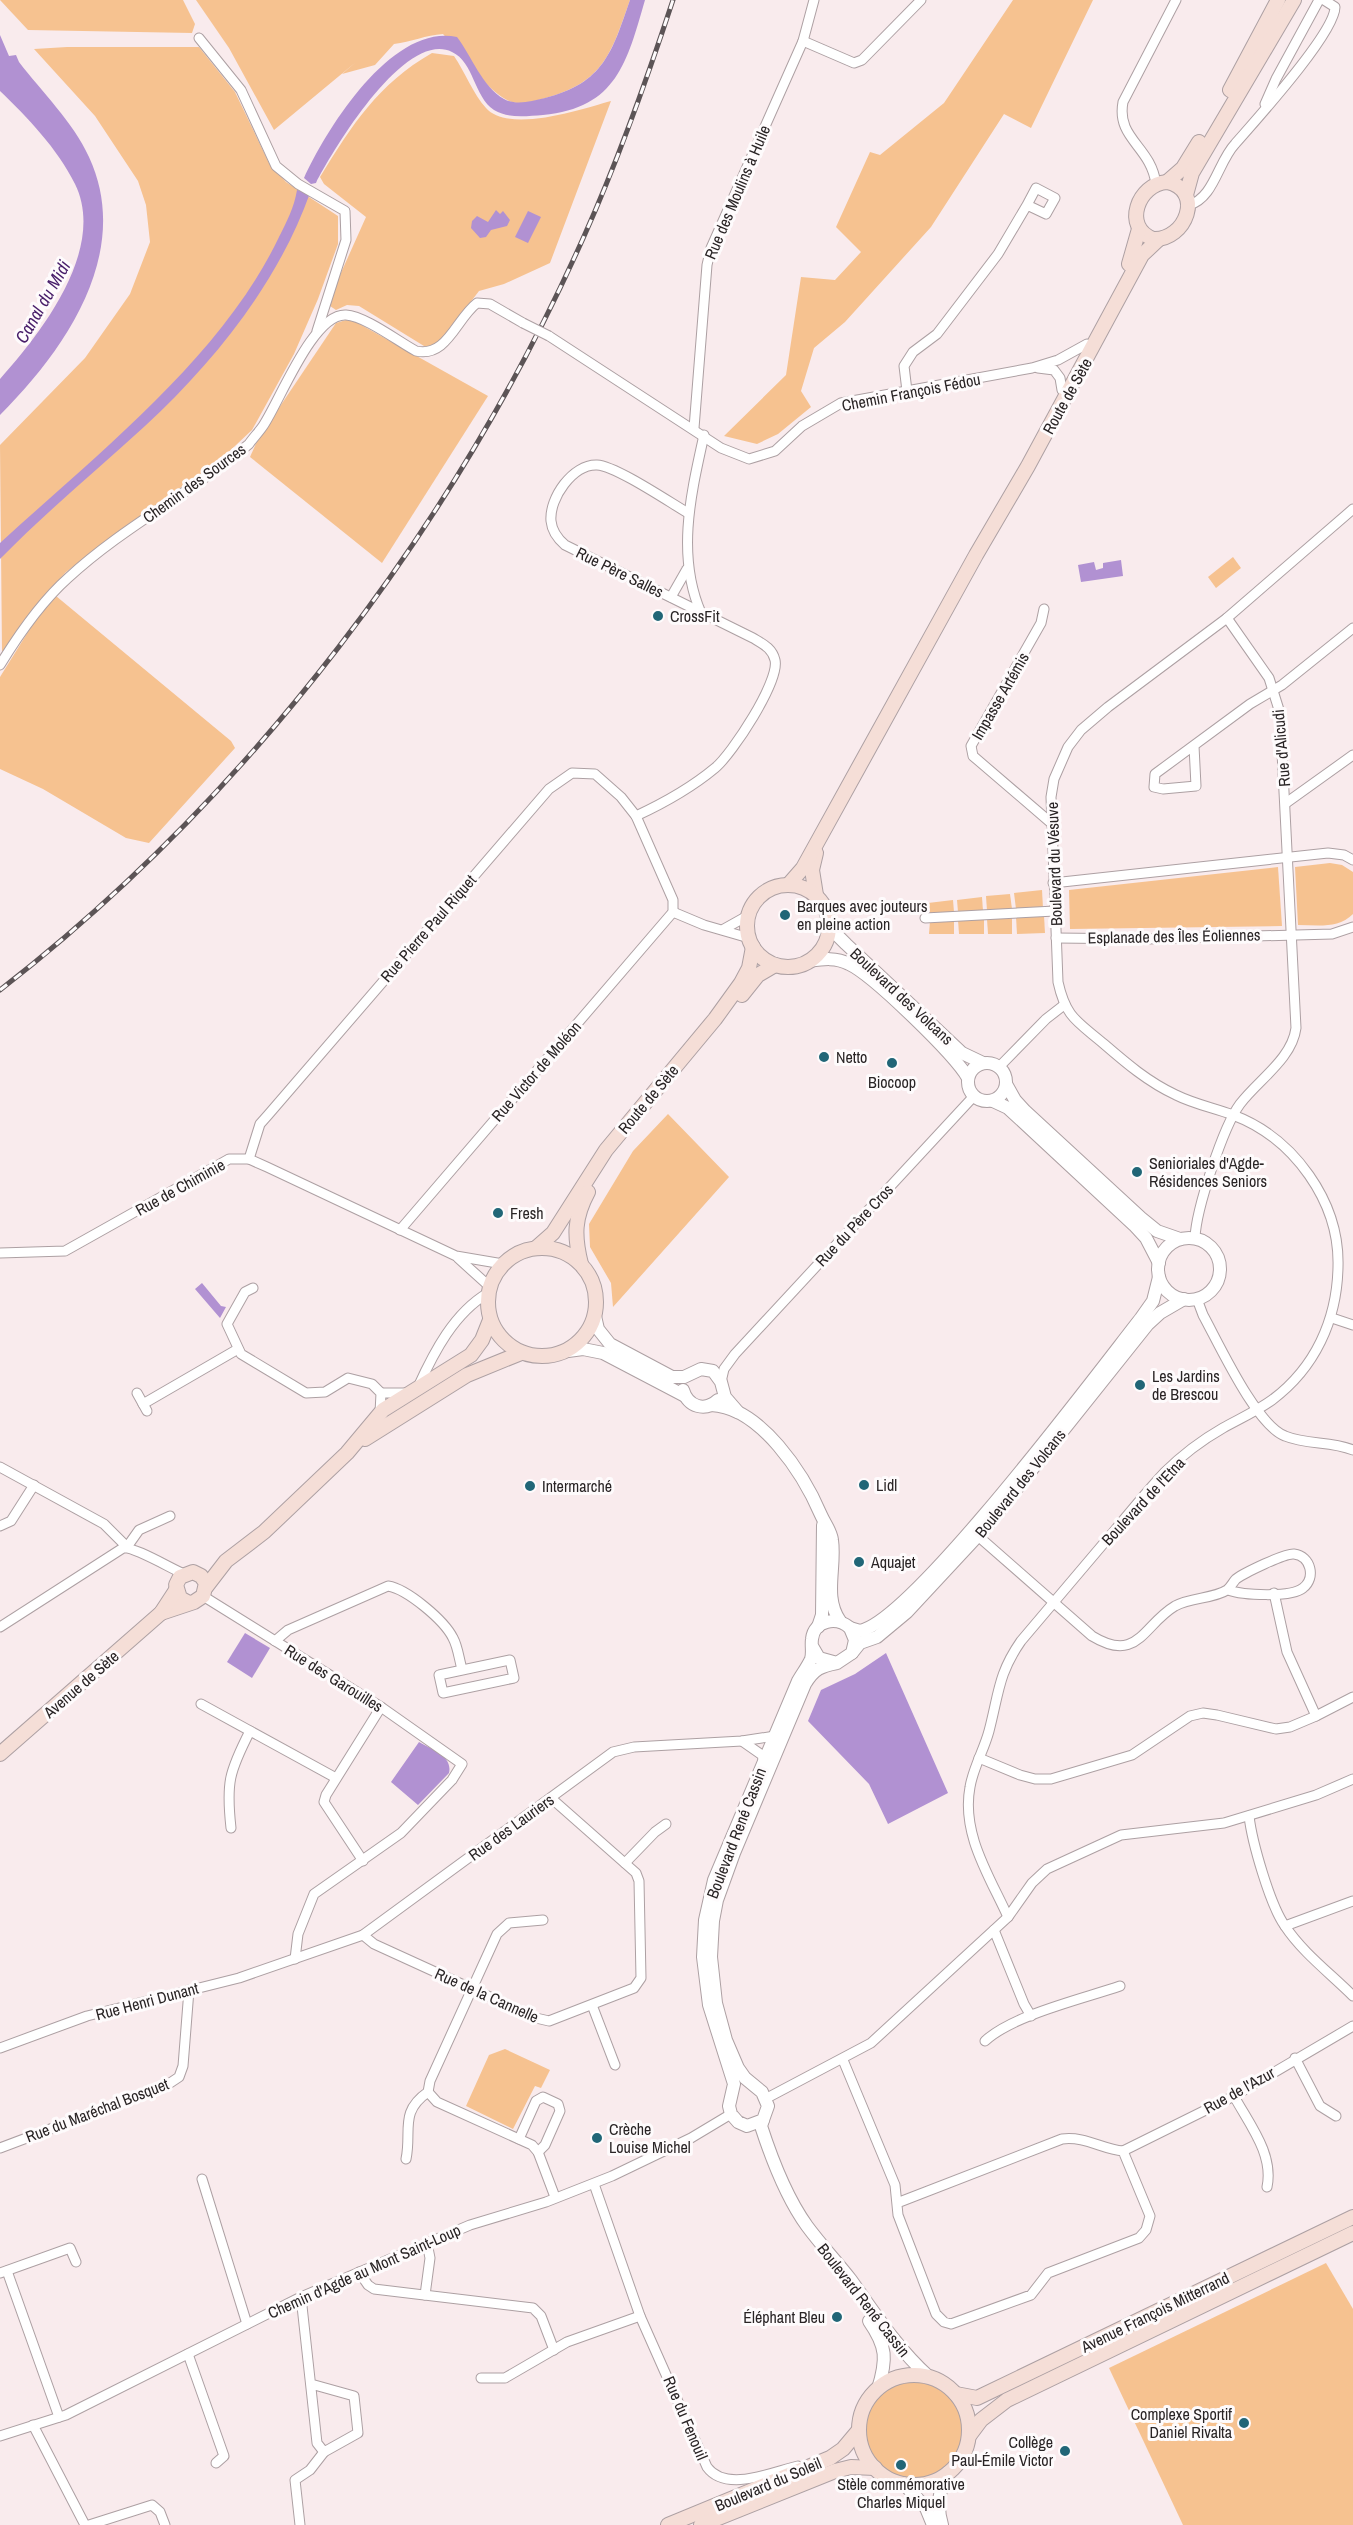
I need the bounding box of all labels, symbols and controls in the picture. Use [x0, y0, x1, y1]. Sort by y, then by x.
street label: Rue des Moulins à Huile [699, 122, 775, 262]
water label: Canal du Midi [9, 256, 76, 348]
street label: Route de Sète [1037, 354, 1097, 438]
street label: Chemin François Fédou [840, 368, 982, 416]
street label: Chemin des Sources [138, 438, 250, 528]
street label: Rue Père Salles [573, 541, 667, 603]
place label: CrossFit [670, 605, 720, 627]
marker: CrossFit [651, 609, 665, 623]
street label: Impasse Artémis [966, 648, 1034, 744]
street label: Rue d'Alicudi [1267, 708, 1295, 788]
street label: Boulevard du Vésuve [1041, 802, 1067, 926]
street label: Rue Pierre Paul Riquet [375, 869, 481, 986]
place label: Barques avec jouteurs en pleine action [797, 895, 928, 935]
marker: Barques avec jouteurs en pleine action [778, 908, 792, 922]
street label: Esplanade des Îles Éoliennes [1087, 923, 1261, 949]
street label: Boulevard des Volcans [846, 942, 958, 1050]
street label: Rue Victor de Moléon [486, 1016, 586, 1126]
place label: Netto [836, 1046, 867, 1068]
marker: Netto [817, 1050, 831, 1064]
marker: Biocoop [885, 1056, 899, 1070]
street label: Route de Sète [613, 1060, 683, 1138]
place label: Biocoop [868, 1071, 916, 1093]
place label: Senioriales d'Agde- Résidences Seniors [1149, 1152, 1267, 1192]
street label: Rue de Chiminie [131, 1153, 229, 1221]
marker: Senioriales d'Agde- Résidences Seniors [1130, 1165, 1144, 1179]
street label: Rue du Père Cros [810, 1179, 898, 1271]
place label: Fresh [510, 1202, 544, 1224]
marker: Fresh [491, 1206, 505, 1220]
place label: Les Jardins de Brescou [1152, 1365, 1220, 1405]
marker: Les Jardins de Brescou [1133, 1378, 1147, 1392]
street label: Boulevard des Volcans [969, 1424, 1071, 1542]
street label: Boulevard de l'Etna [1096, 1452, 1190, 1550]
place label: Lidl [876, 1474, 897, 1496]
place label: Intermarché [542, 1475, 612, 1497]
marker: Lidl [857, 1478, 871, 1492]
marker: Intermarché [523, 1479, 537, 1493]
place label: Aquajet [870, 1551, 916, 1573]
marker: Aquajet [852, 1555, 866, 1569]
street label: Rue des Garouilles [281, 1639, 387, 1717]
street label: Avenue de Sète [38, 1645, 123, 1724]
street label: Boulevard René Cassin [701, 1764, 771, 1902]
street label: Rue des Lauriers [464, 1789, 558, 1865]
street label: Rue de la Cannelle [432, 1962, 542, 2028]
street label: Rue Henri Dunant [93, 1977, 201, 2025]
street label: Rue de l'Azur [1199, 2061, 1279, 2119]
street label: Rue du Maréchal Bosquet [22, 2072, 172, 2147]
place label: Crèche Louise Michel [609, 2118, 691, 2158]
marker: Crèche Louise Michel [590, 2131, 604, 2145]
street label: Chemin d'Agde au Mont Saint-Loup [264, 2218, 464, 2324]
street label: Boulevard René Cassin [813, 2239, 915, 2361]
street label: Avenue François Mitterrand [1076, 2267, 1233, 2358]
place label: Éléphant Bleu [743, 2306, 825, 2328]
marker: Éléphant Bleu [830, 2310, 844, 2324]
street label: Rue du Fenouil [658, 2373, 714, 2463]
place label: Complexe Sportif Daniel Rivalta [1131, 2403, 1233, 2443]
marker: Complexe Sportif Daniel Rivalta [1237, 2416, 1251, 2430]
place label: Collège Paul-Émile Victor [951, 2431, 1054, 2471]
marker: Collège Paul-Émile Victor [1058, 2444, 1072, 2458]
street label: Boulevard du Soleil [711, 2452, 825, 2516]
marker: Stèle commémorative Charles Miquel [894, 2458, 908, 2472]
place label: Stèle commémorative Charles Miquel [837, 2473, 965, 2513]

